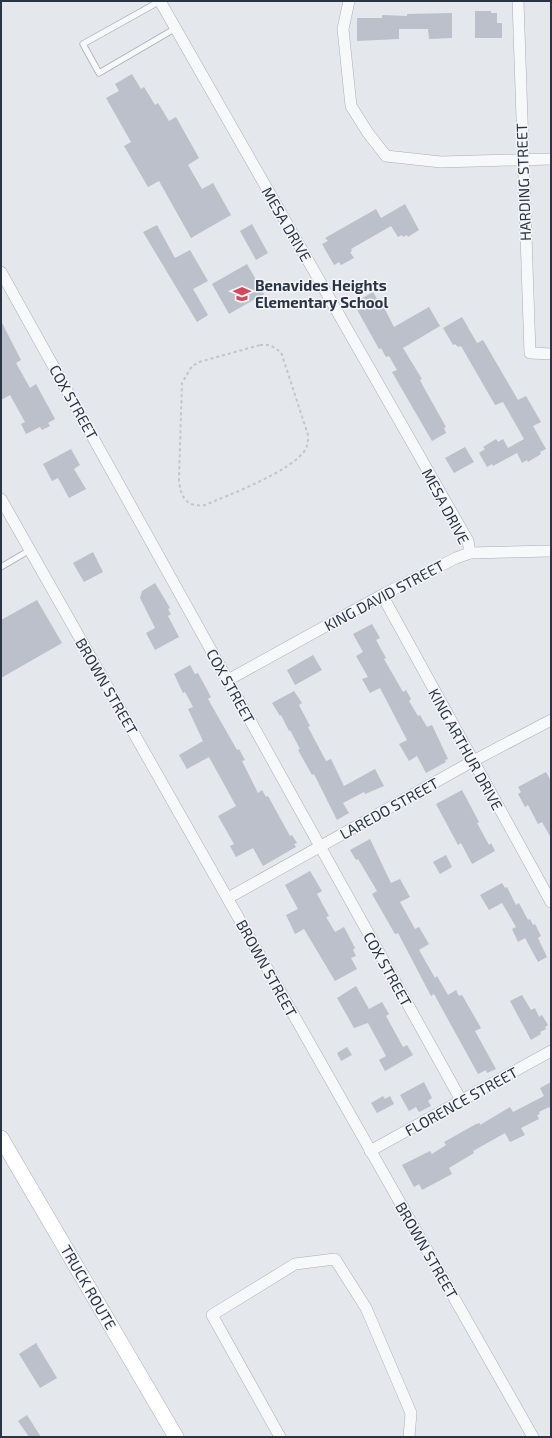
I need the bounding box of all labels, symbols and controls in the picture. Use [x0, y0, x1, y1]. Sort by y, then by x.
street label: HARDING STREET [512, 123, 534, 241]
street label: MESA DRIVE [258, 184, 316, 264]
place label: Benavides Heights Elementary School [255, 276, 388, 312]
school or university icon: Benavides Heights Elementary School [232, 284, 252, 304]
street label: COX STREET [46, 362, 102, 443]
street label: MESA DRIVE [419, 465, 473, 547]
street label: KING DAVID STREET [321, 556, 447, 634]
street label: BROWN STREET [72, 634, 142, 738]
street label: COX STREET [203, 646, 259, 727]
street label: KING ARTHUR DRIVE [425, 685, 507, 813]
street label: LAREDO STREET [337, 773, 442, 843]
street label: BROWN STREET [233, 916, 301, 1020]
street label: COX STREET [360, 929, 416, 1010]
street label: FLORENCE STREET [402, 1062, 521, 1139]
street label: BROWN STREET [392, 1198, 462, 1302]
street label: TRUCK ROUTE [57, 1241, 121, 1333]

